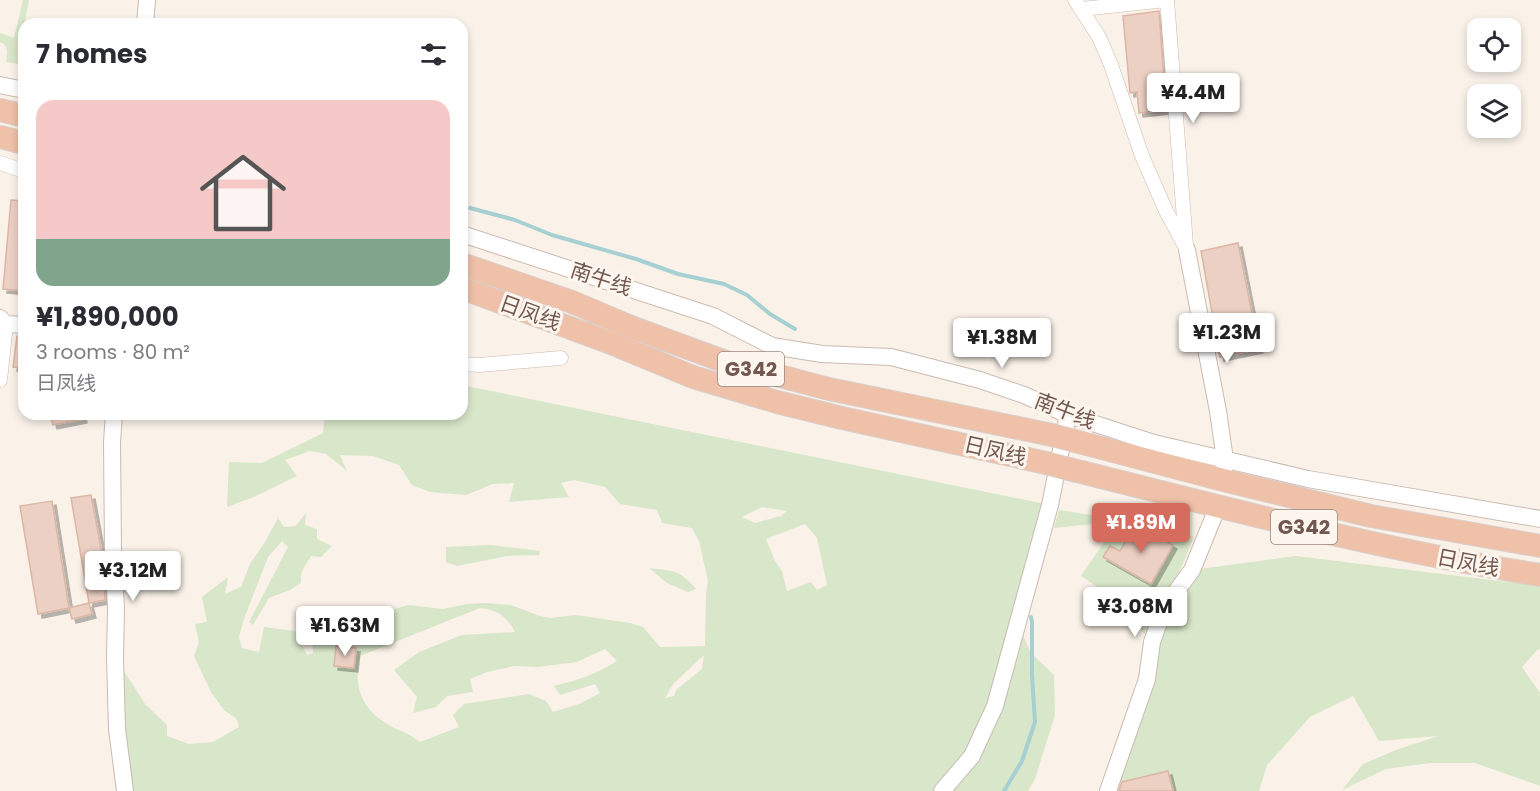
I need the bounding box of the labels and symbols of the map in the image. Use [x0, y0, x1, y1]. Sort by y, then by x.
pin: ¥4.4M [1151, 73, 1235, 124]
street label: 南牛线 [567, 255, 636, 302]
street label: 日凤线 [496, 288, 565, 337]
pin: ¥1.23M [1178, 313, 1276, 364]
pin: ¥1.38M [953, 318, 1051, 369]
road number: G342 [718, 352, 784, 386]
street label: 南牛线 [1031, 386, 1100, 435]
street label: 日凤线 [961, 429, 1029, 472]
pin: ¥1.89M [1092, 503, 1190, 554]
road number: G342 [1271, 510, 1337, 544]
street label: 日凤线 [1434, 542, 1502, 583]
pin: ¥3.12M [84, 551, 182, 602]
pin: ¥3.08M [1086, 587, 1184, 638]
pin: ¥1.63M [296, 606, 394, 657]

